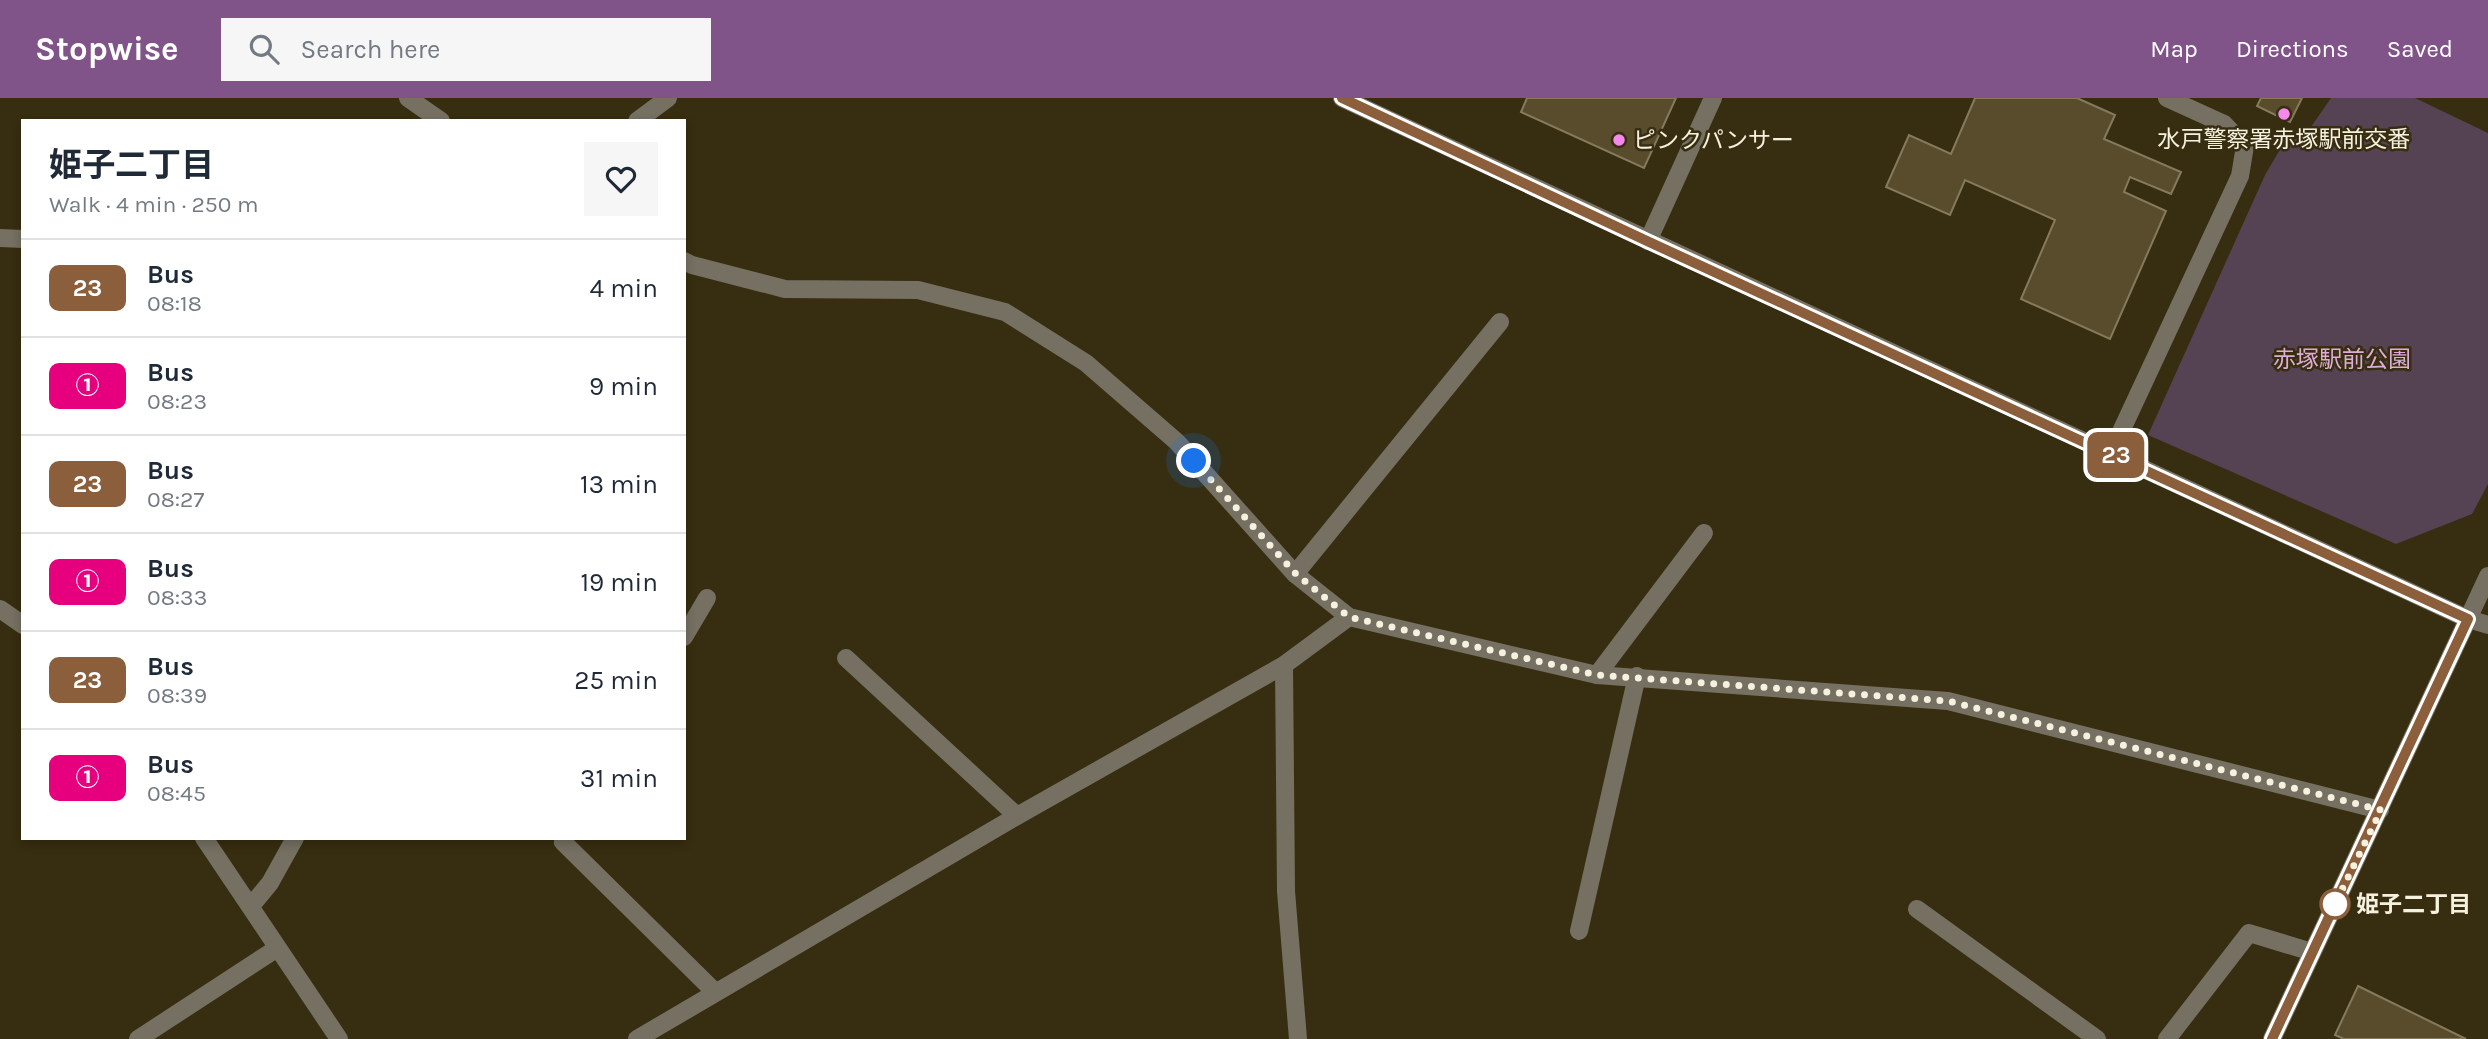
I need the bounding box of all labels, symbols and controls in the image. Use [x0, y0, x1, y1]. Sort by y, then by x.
search box [221, 18, 711, 81]
text: Stopwise [35, 30, 179, 68]
icon: search [245, 30, 283, 68]
text: Search here [301, 34, 440, 65]
text: Map [2150, 35, 2198, 63]
text: Directions [2236, 35, 2349, 63]
text: Saved [2387, 35, 2453, 63]
marker: 水戸警察署赤塚駅前交番 [2276, 106, 2292, 122]
place label: 水戸警察署赤塚駅前交番 [2158, 126, 2411, 153]
place label: ピンクパンサー [1633, 127, 1794, 154]
marker: ピンクパンサー [1611, 132, 1627, 148]
button: heart [584, 142, 658, 216]
text: 姫子二丁目 [49, 146, 214, 184]
text: Walk · 4 min · 250 m [49, 191, 258, 218]
text: Bus [147, 259, 194, 290]
text: 4 min [590, 273, 658, 304]
text: 23 [73, 274, 102, 302]
text: 08:18 [147, 290, 202, 317]
park label: 赤塚駅前公園 [2273, 346, 2411, 373]
text: Bus [147, 357, 194, 388]
text: 9 min [589, 371, 658, 402]
text: ① [76, 372, 100, 400]
text: 08:23 [147, 388, 207, 415]
line badge: 23 [2084, 432, 2148, 478]
text: 23 [2101, 441, 2131, 469]
your location [1176, 443, 1211, 478]
text: Bus [147, 455, 194, 486]
text: 13 min [580, 469, 658, 500]
text: 23 [73, 470, 102, 498]
text: 08:27 [147, 486, 204, 513]
text: Bus [147, 553, 194, 584]
text: 19 min [580, 567, 658, 598]
text: ① [76, 568, 100, 596]
text: 08:33 [147, 584, 207, 611]
text: Bus [147, 651, 194, 682]
text: 25 min [574, 665, 658, 696]
text: 23 [73, 666, 102, 694]
text: 08:39 [147, 682, 207, 709]
text: Bus [147, 749, 194, 780]
text: 31 min [580, 763, 658, 794]
text: ① [76, 764, 100, 792]
text: 08:45 [147, 780, 206, 807]
marker: 姫子二丁目 [2320, 889, 2350, 919]
place label: 姫子二丁目 [2356, 891, 2471, 918]

